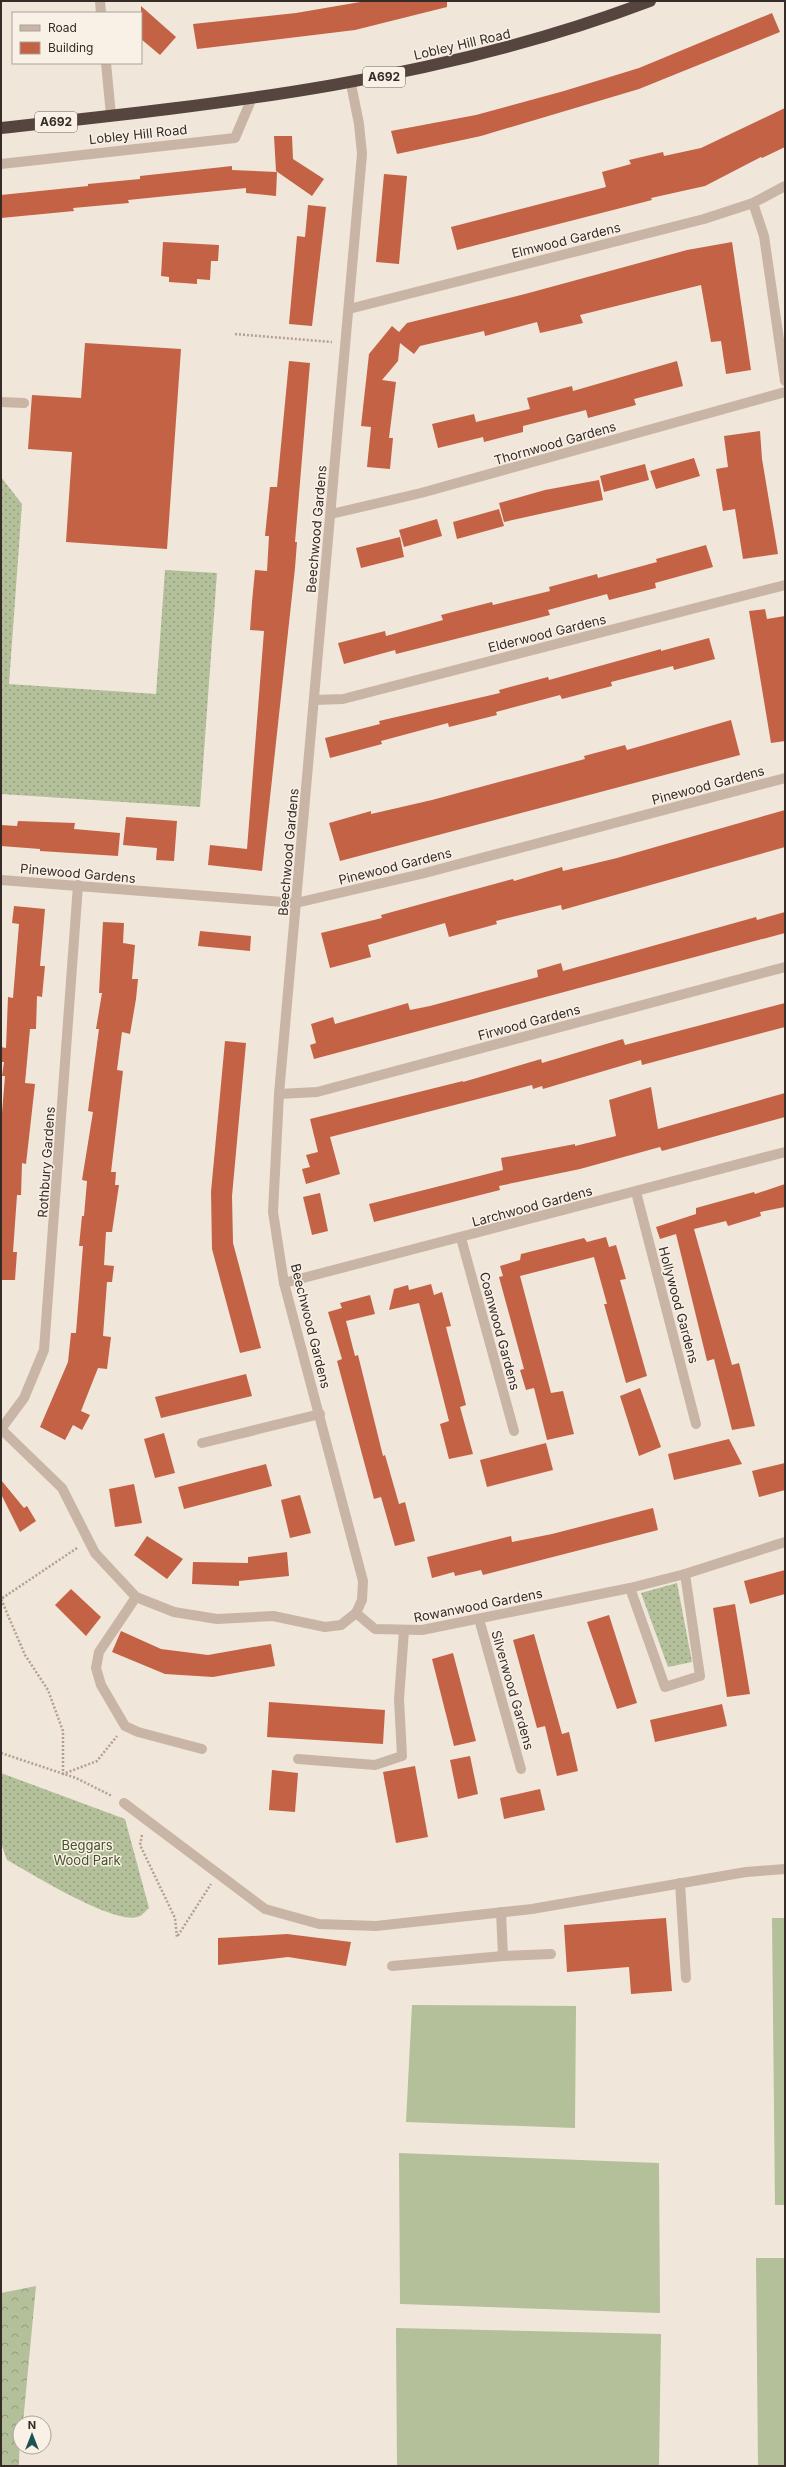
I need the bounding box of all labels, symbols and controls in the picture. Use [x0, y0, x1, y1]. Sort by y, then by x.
legend [12, 12, 142, 64]
text: Road [48, 20, 77, 35]
street label: Lobley Hill Road [412, 25, 512, 63]
text: Building [48, 40, 93, 55]
road number: A692 [363, 67, 405, 87]
road number: A692 [35, 112, 77, 132]
street label: Lobley Hill Road [88, 121, 188, 147]
street label: Elmwood Gardens [510, 219, 622, 261]
street label: Thornwood Gardens [492, 418, 618, 468]
street label: Beechwood Gardens [302, 464, 330, 594]
street label: Elderwood Gardens [486, 611, 608, 655]
street label: Pinewood Gardens [650, 762, 766, 808]
street label: Beechwood Gardens [274, 787, 302, 917]
street label: Pinewood Gardens [337, 844, 453, 888]
street label: Pinewood Gardens [20, 860, 137, 886]
street label: Firwood Gardens [476, 1001, 582, 1043]
street label: Rothbury Gardens [34, 1106, 58, 1218]
street label: Larchwood Gardens [470, 1182, 594, 1230]
street label: Hollywood Gardens [656, 1245, 702, 1365]
street label: Beechwood Gardens [288, 1262, 334, 1390]
street label: Coanwood Gardens [477, 1270, 524, 1392]
street label: Rowanwood Gardens [412, 1585, 544, 1625]
street label: Silverwood Gardens [488, 1628, 538, 1752]
park label: Beggars Wood Park [53, 1837, 121, 1868]
north arrow [12, 2415, 52, 2455]
text: N [28, 2418, 36, 2432]

